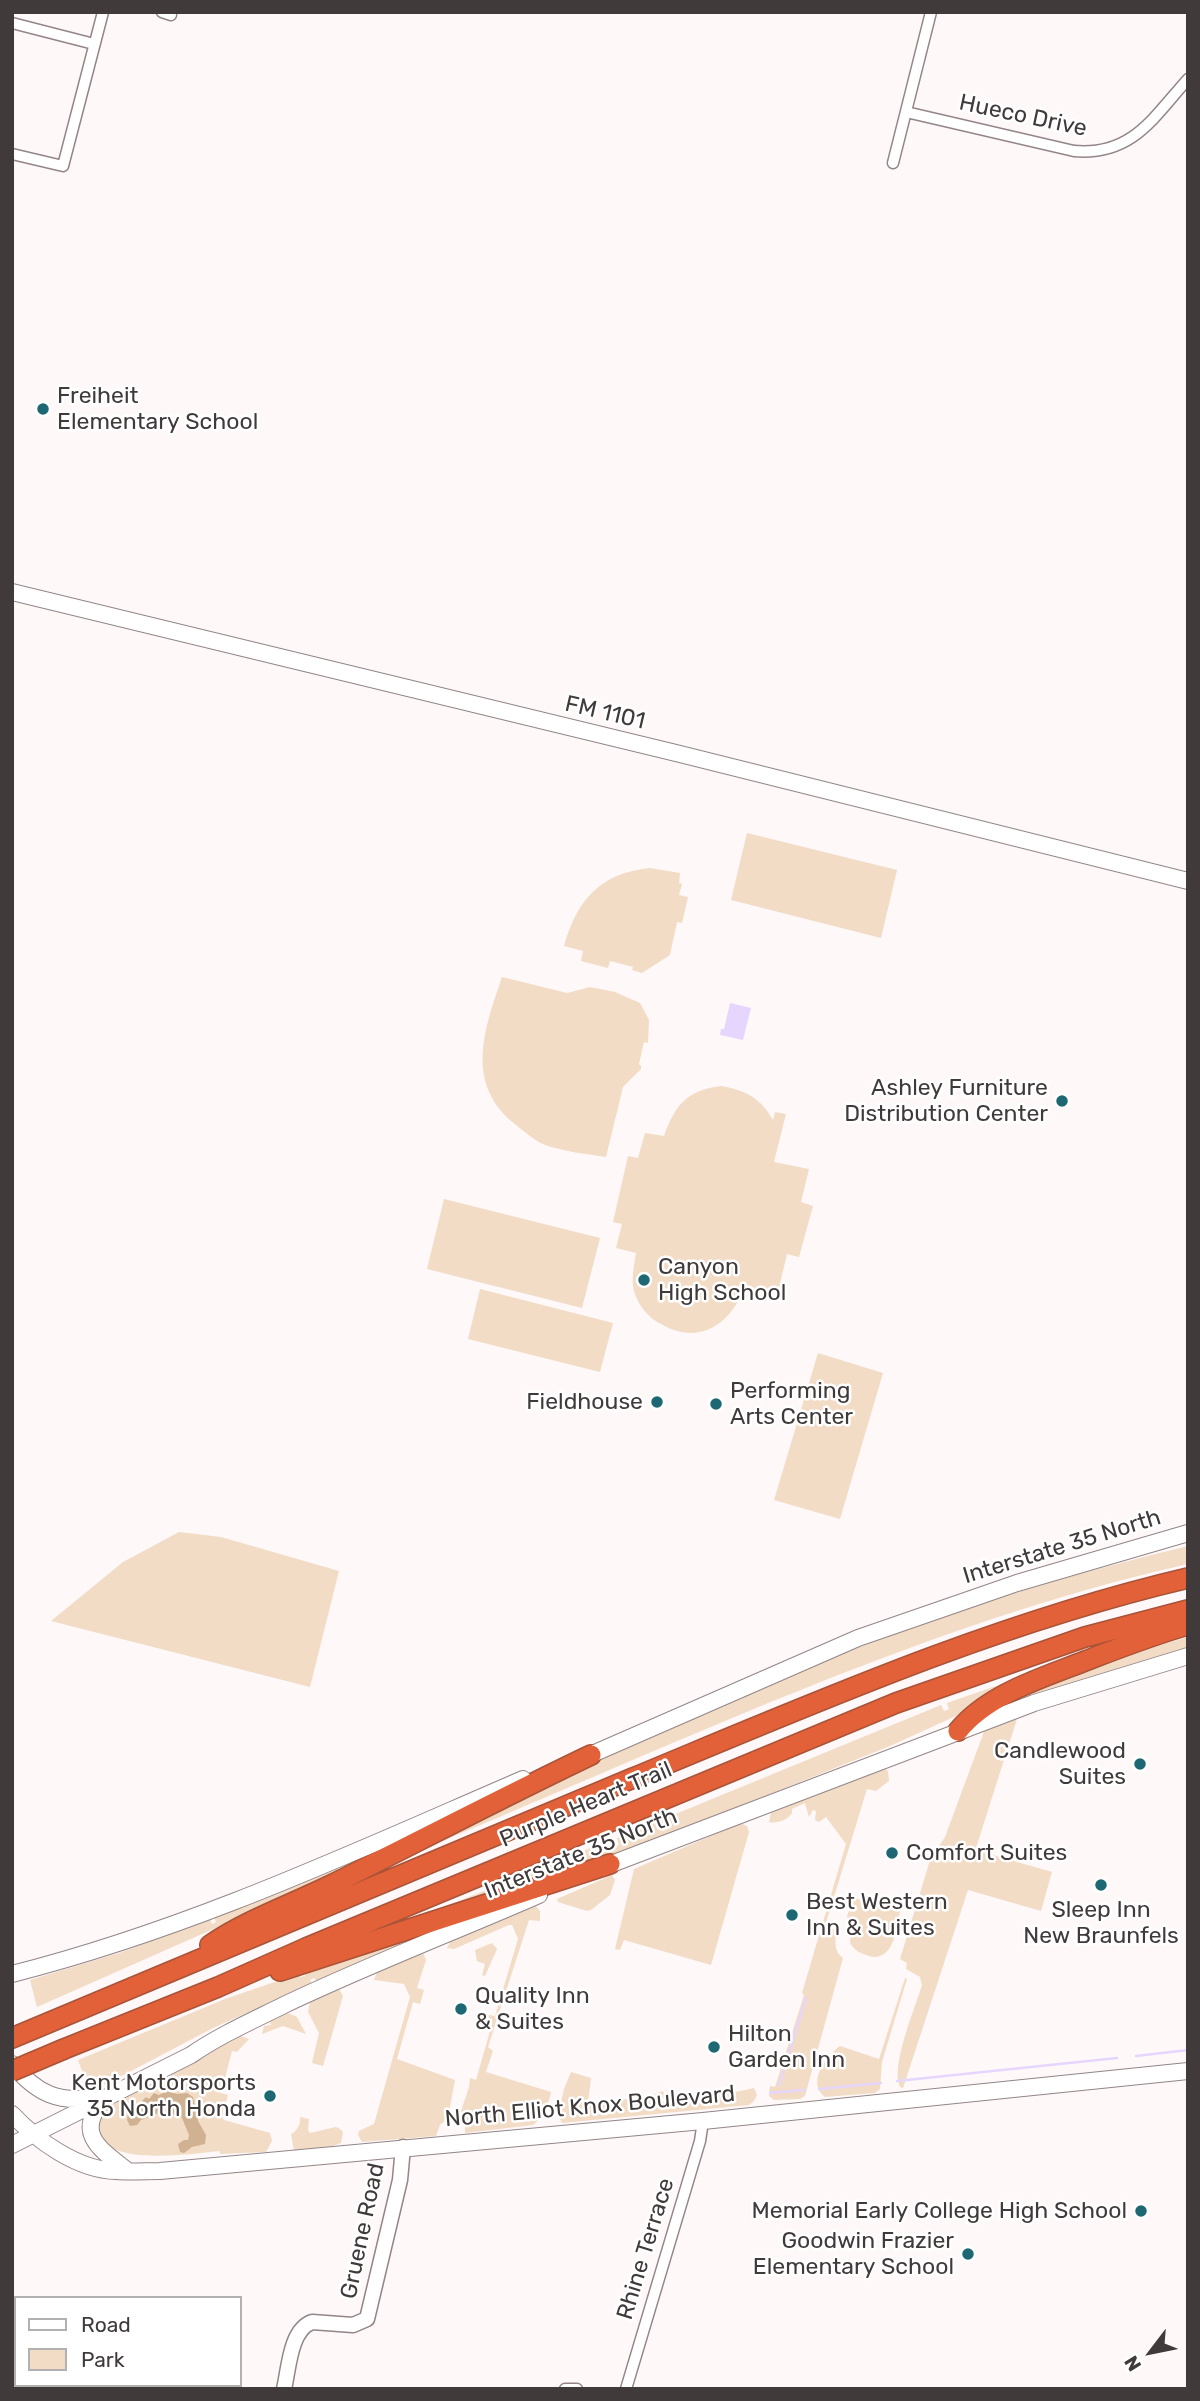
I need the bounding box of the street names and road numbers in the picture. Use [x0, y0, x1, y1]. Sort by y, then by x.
street label: Hueco Drive [957, 89, 1089, 143]
street label: FM 1101 [562, 690, 648, 736]
street label: Interstate 35 North [960, 1504, 1164, 1590]
street label: Purple Heart Trail [496, 1756, 676, 1854]
street label: Interstate 35 North [481, 1803, 681, 1905]
street label: North Elliot Knox Boulevard [444, 2081, 736, 2133]
street label: Gruene Road [335, 2161, 391, 2301]
street label: Rhine Terrace [611, 2175, 681, 2323]

